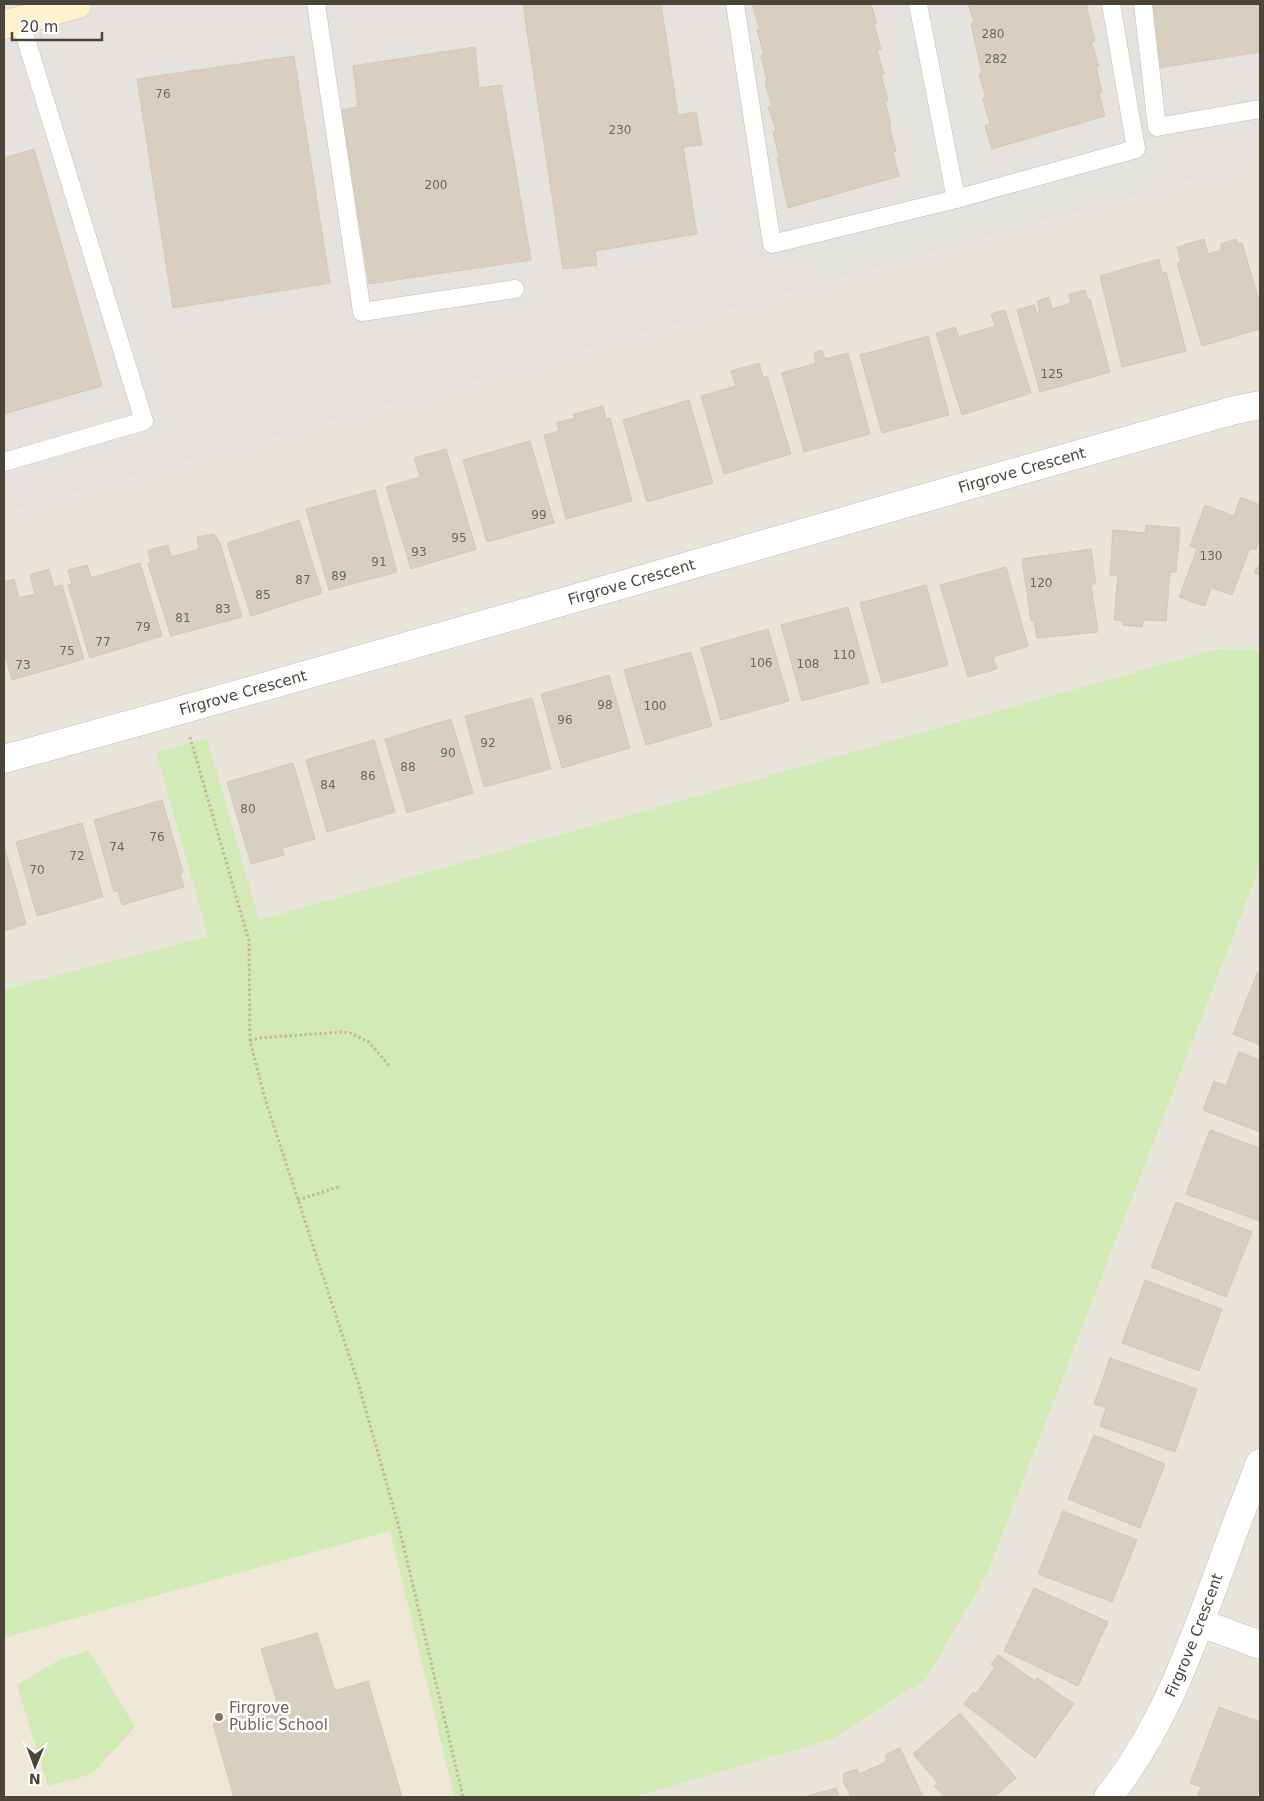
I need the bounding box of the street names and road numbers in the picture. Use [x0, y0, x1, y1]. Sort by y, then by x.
street label: Firgrove Crescent [956, 444, 1088, 497]
street label: Firgrove Crescent [566, 555, 697, 609]
street label: Firgrove Crescent [177, 666, 309, 719]
street label: Firgrove Crescent [1161, 1571, 1226, 1700]

